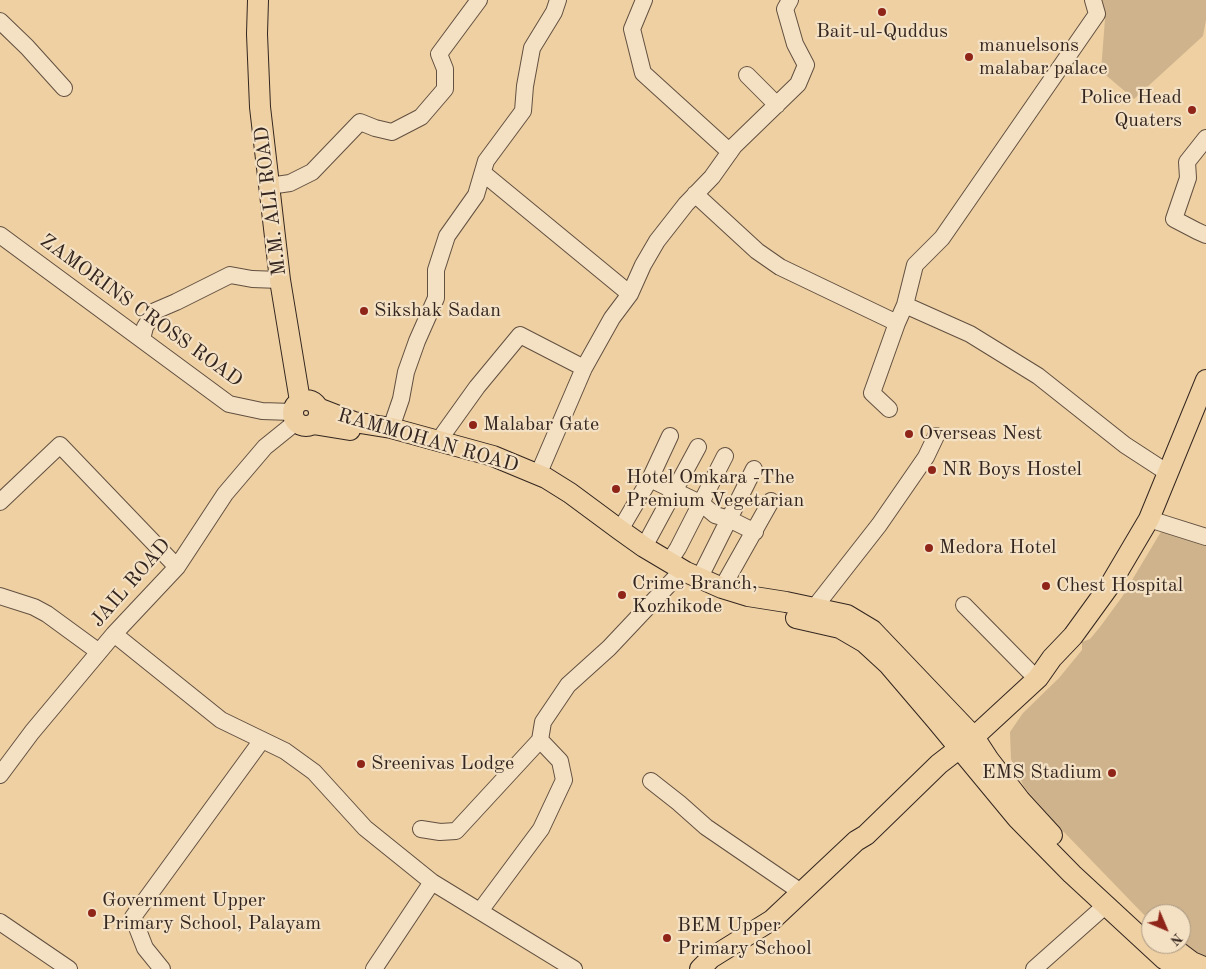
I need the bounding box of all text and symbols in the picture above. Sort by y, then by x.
marker: Bait-ul-Quddus [876,6,888,18]
place label: Bait-ul-Quddus [816,20,948,44]
place label: manuelsons malabar palace [979,34,1107,81]
marker: manuelsons malabar palace [963,51,975,63]
place label: Police Head Quaters [1080,86,1182,133]
marker: Police Head Quaters [1186,104,1198,116]
street label: M.M. ALI ROAD [250,125,292,277]
street label: ZAMORINS CROSS ROAD [35,229,247,393]
place label: Sikshak Sadan [374,299,501,323]
marker: Sikshak Sadan [358,305,370,317]
street label: RAMMOHAN ROAD [335,404,521,478]
place label: Malabar Gate [483,413,599,437]
marker: Malabar Gate [467,419,479,431]
place label: Overseas Nest [919,422,1042,446]
marker: Overseas Nest [903,428,915,440]
place label: NR Boys Hostel [942,458,1082,482]
marker: NR Boys Hostel [926,464,938,476]
place label: Hotel Omkara -The Premium Vegetarian [626,466,804,513]
marker: Hotel Omkara -The Premium Vegetarian [610,483,622,495]
street label: JAIL ROAD [86,534,176,632]
place label: Medora Hotel [939,536,1056,560]
marker: Medora Hotel [923,542,935,554]
place label: Crime Branch, Kozhikode [632,572,758,619]
place label: Chest Hospital [1056,574,1183,598]
marker: Chest Hospital [1040,580,1052,592]
marker: Crime Branch, Kozhikode [616,589,628,601]
place label: Sreenivas Lodge [371,752,514,776]
marker: Sreenivas Lodge [355,758,367,770]
place label: EMS Stadium [982,761,1102,785]
marker: EMS Stadium [1106,767,1118,779]
place label: Government Upper Primary School, Palayam [102,889,321,936]
north arrow [1141,904,1191,954]
marker: Government Upper Primary School, Palayam [86,907,98,919]
place label: BEM Upper Primary School [677,914,812,961]
text: N [1167,930,1185,948]
marker: BEM Upper Primary School [661,932,673,944]

